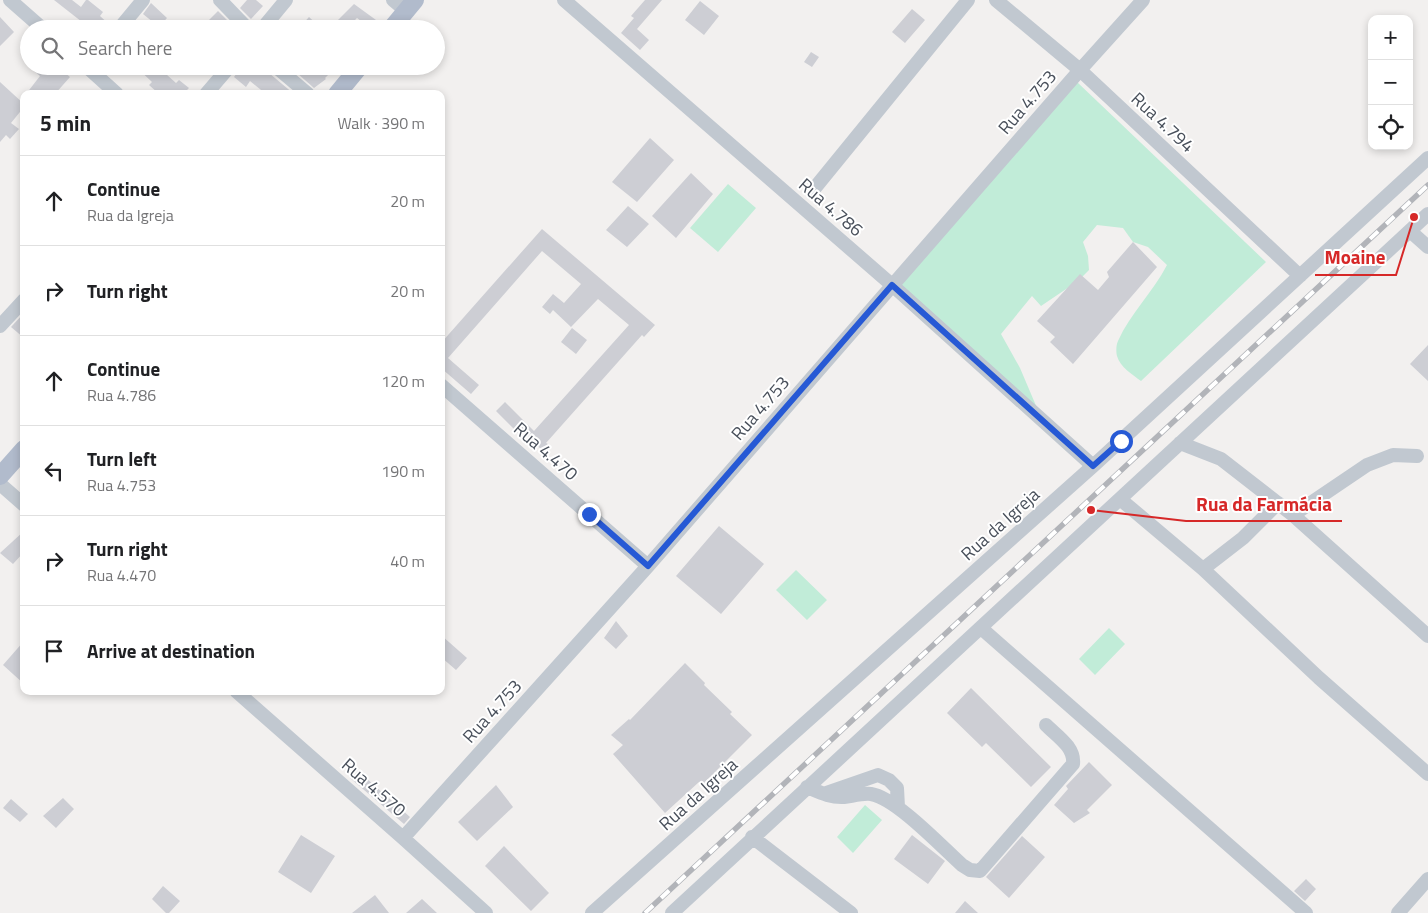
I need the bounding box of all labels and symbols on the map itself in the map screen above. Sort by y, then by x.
street label: Rua 4.753 [991,64,1063,140]
street label: Rua 4.794 [1125,86,1201,158]
street label: Rua 4.786 [793,171,869,243]
callout: Moaine [1315,241,1396,275]
text: Moaine [1324,242,1386,271]
street label: Rua 4.753 [724,370,796,446]
street label: Rua 4.470 [508,415,584,487]
route start [1110,430,1133,453]
street label: Rua da Igreja [955,481,1045,567]
callout: Rua da Farmácia [1186,487,1342,521]
text: Rua da Farmácia [1196,489,1332,518]
route end [578,503,601,526]
street label: Rua 4.753 [456,673,528,749]
street label: Rua 4.570 [336,751,412,823]
street label: Rua da Igreja [653,751,743,837]

